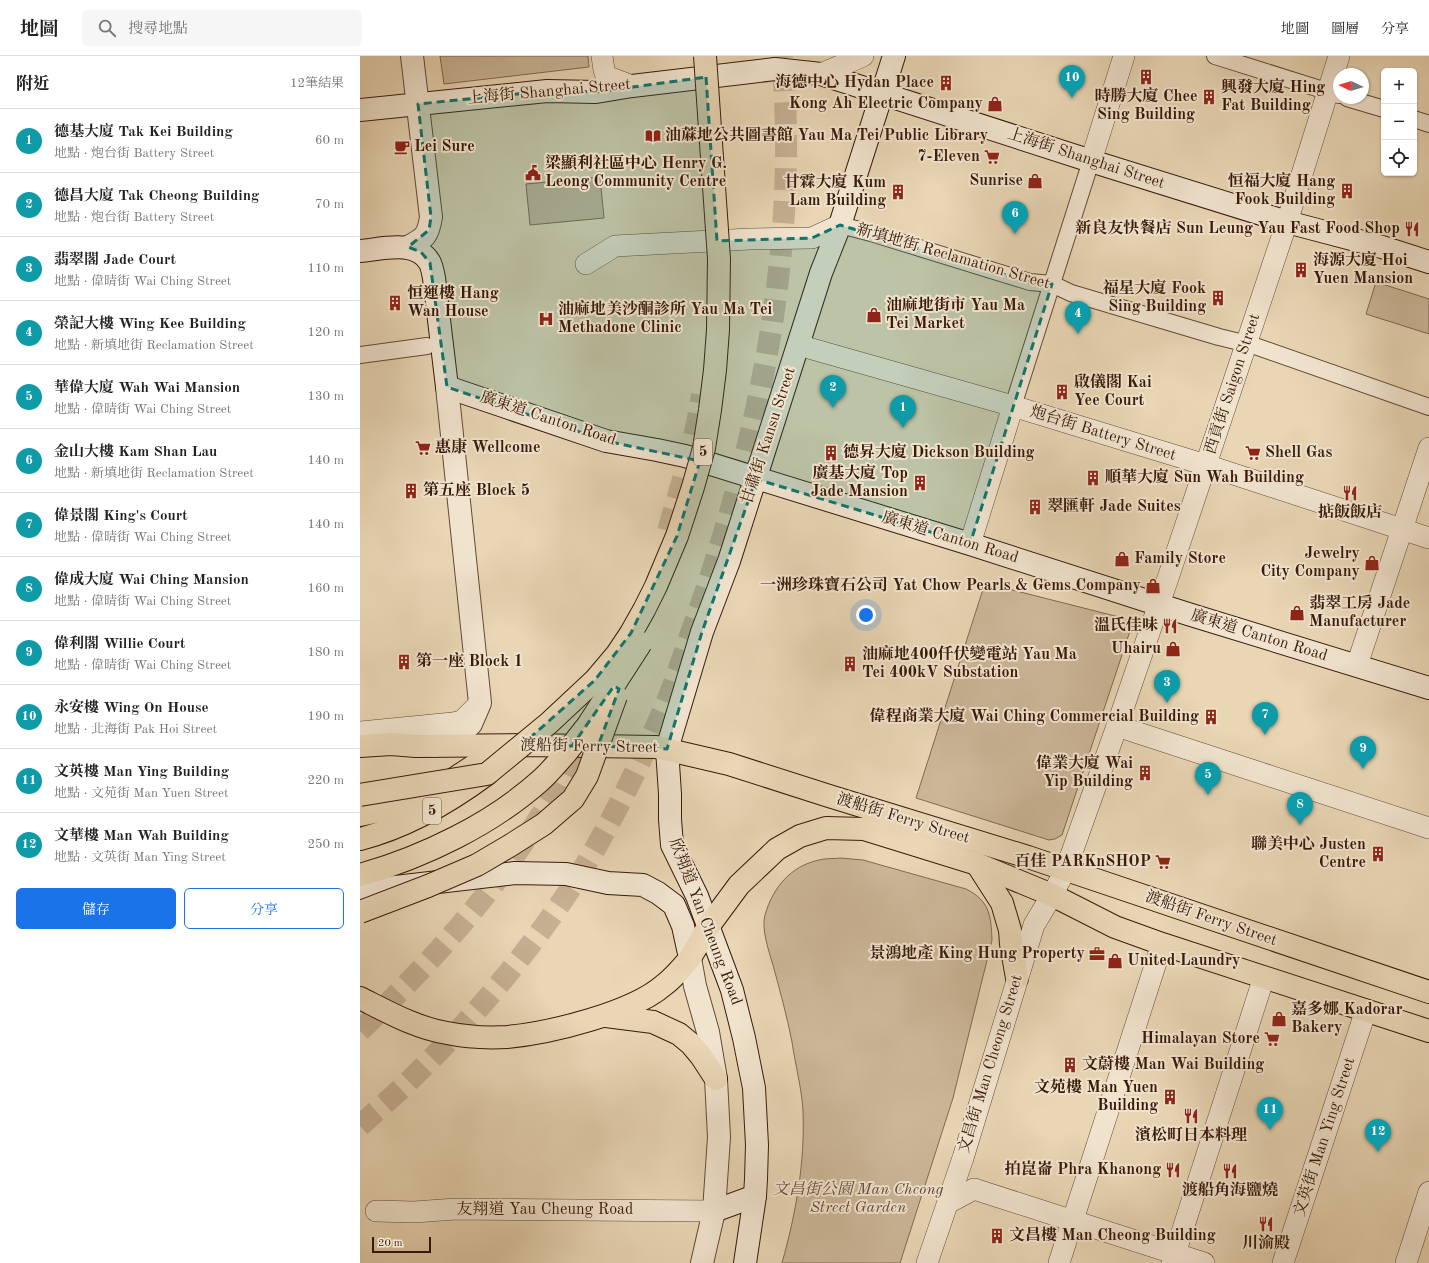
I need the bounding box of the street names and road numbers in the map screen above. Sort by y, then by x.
street label: 上海街 Shanghai Street [466,75,632,107]
street label: 上海街 Shanghai Street [1005,124,1167,192]
street label: 新填地街 Reclamation Street [854,220,1052,292]
street label: 西貢街 Saigon Street [1201,311,1263,456]
street label: 甘肅街 Kansu Street [737,364,799,507]
street label: 廣東道 Canton Road [478,388,619,449]
street label: 炮台街 Battery Street [1028,402,1179,464]
road number: 5 [694,439,712,465]
street label: 廣東道 Canton Road [880,508,1021,566]
street label: 廣東道 Canton Road [1189,606,1330,664]
street label: 渡船街 Ferry Street [520,736,659,756]
street label: 渡船街 Ferry Street [835,789,972,847]
road number: 5 [423,798,441,824]
street label: 欣翔道 Yan Cheung Road [666,836,746,1007]
street label: 渡船街 Ferry Street [1143,887,1280,949]
street label: 文昌街 Man Cheong Street [954,972,1026,1155]
street label: 文英街 Man Ying Street [1290,1055,1358,1218]
street label: 友翔道 Yau Cheung Road [457,1200,633,1218]

